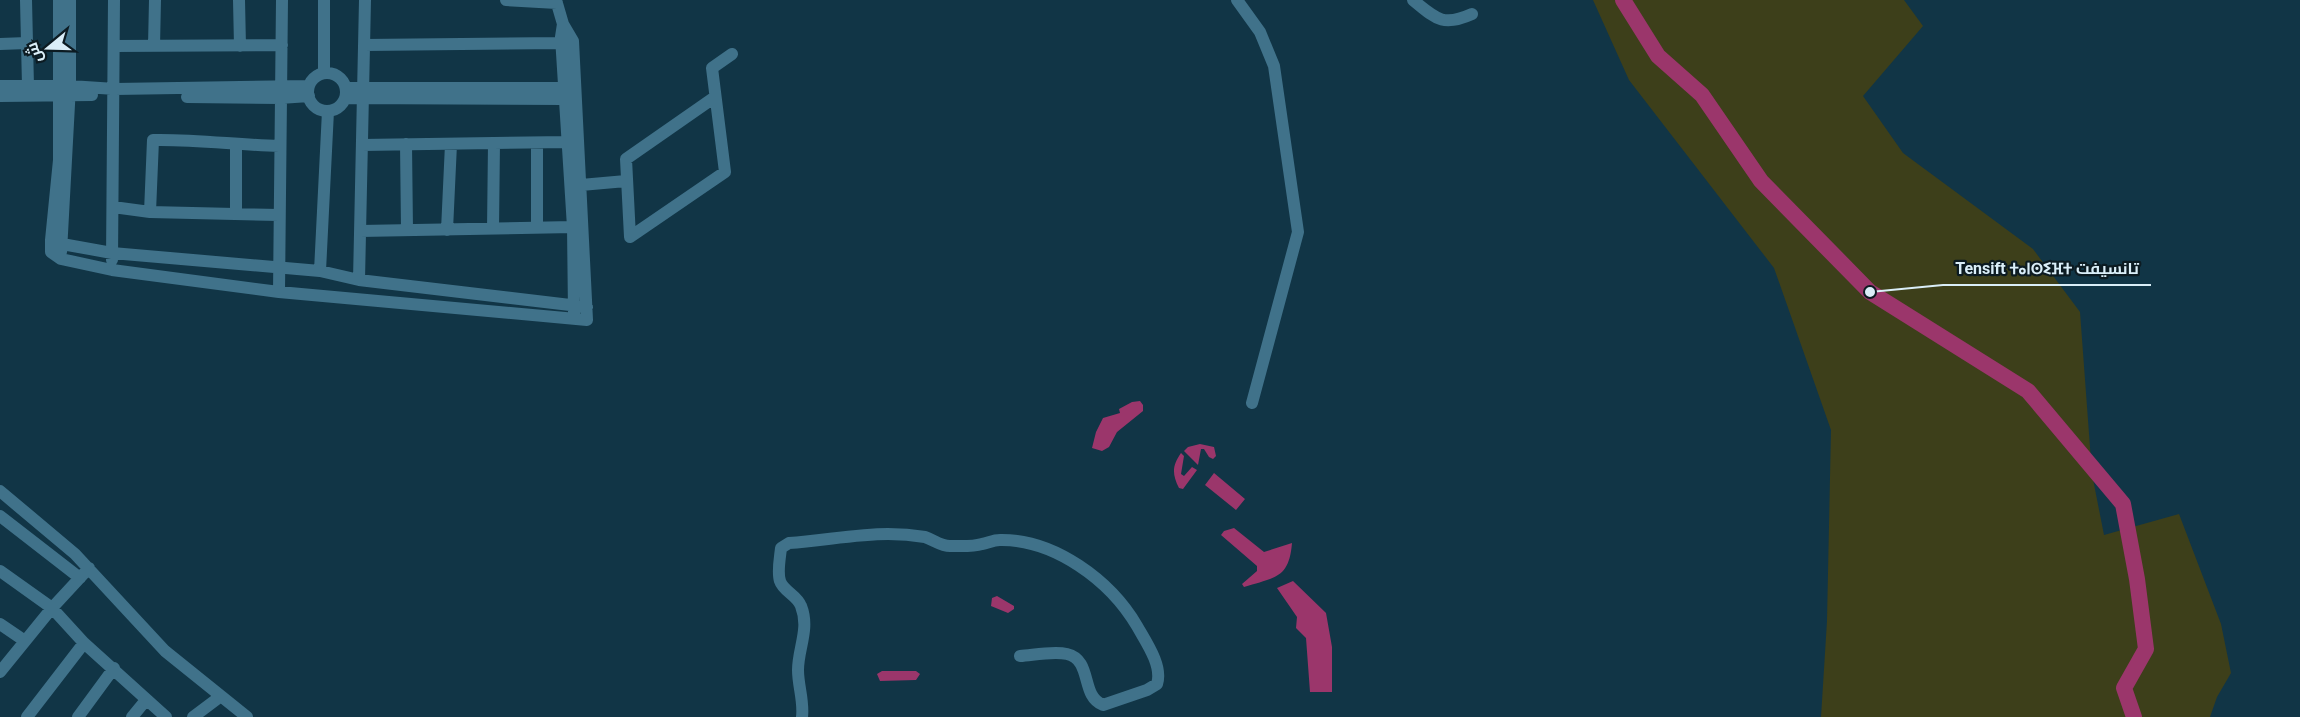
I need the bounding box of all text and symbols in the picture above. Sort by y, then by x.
north arrow [18,18,78,78]
text: ش [22,40,47,66]
callout: Tensift ⵜⴰⵏⵙⵉⴼⵜ تانسيفت [1943,251,2151,285]
text: Tensift ⵜⴰⵏⵙⵉⴼⵜ تانسيفت [1955,259,2140,278]

